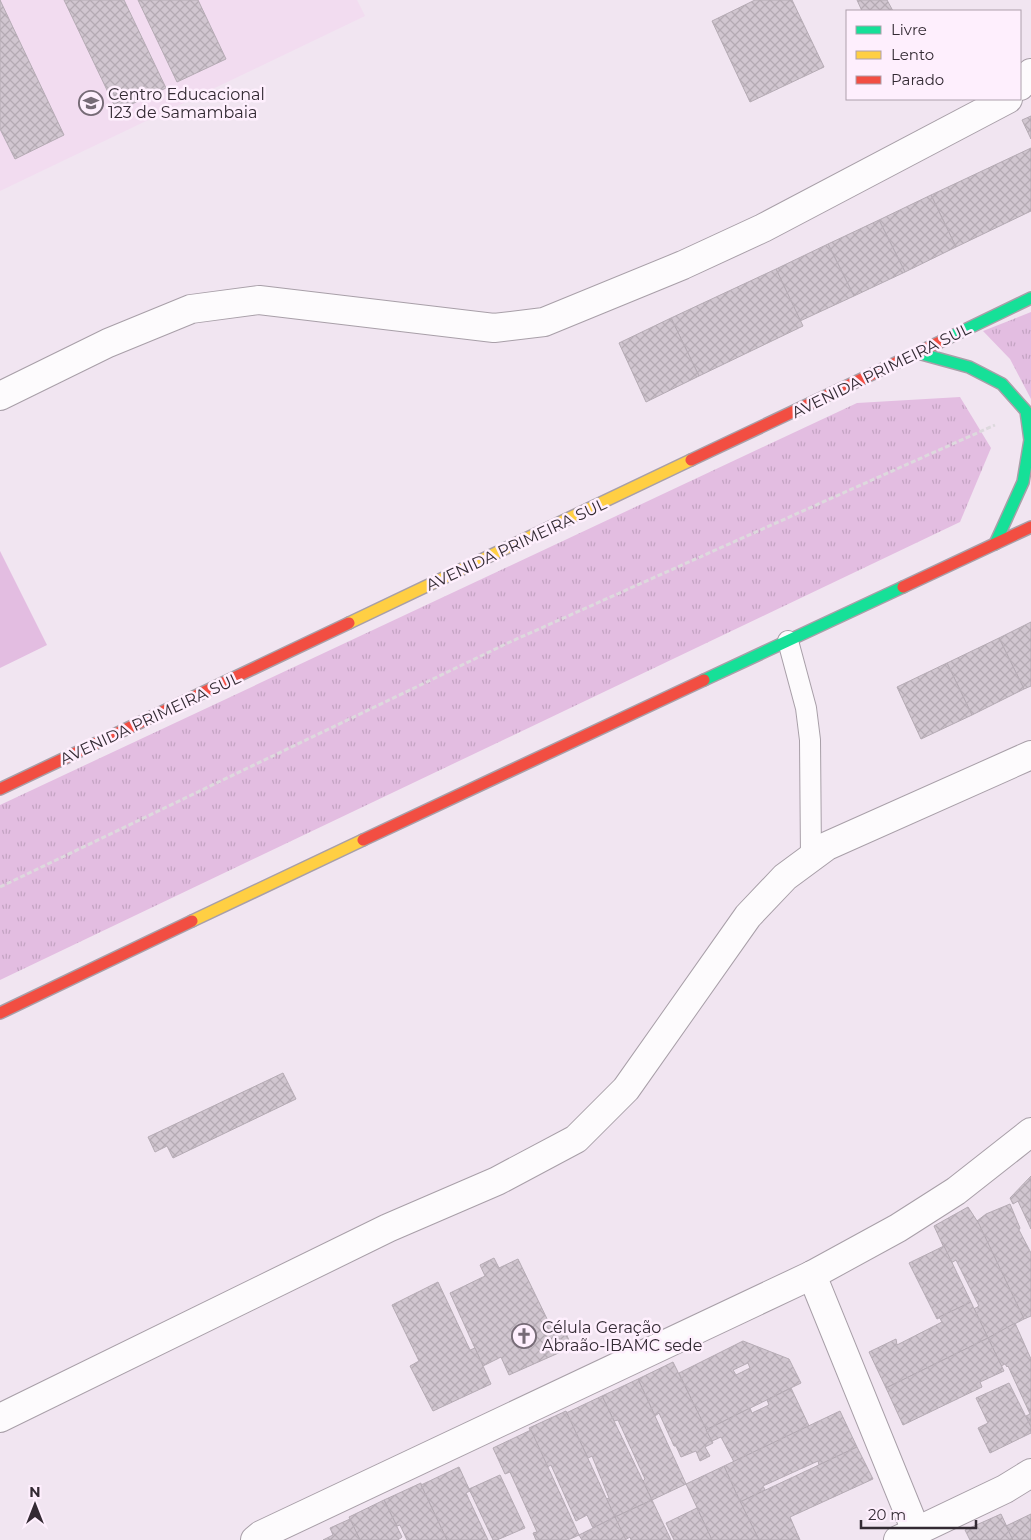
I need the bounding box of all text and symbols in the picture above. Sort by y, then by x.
legend [846,10,1021,100]
text: Livre [891,20,927,39]
text: Lento [891,45,934,64]
text: Parado [891,70,944,89]
place label: Centro Educacional 123 de Samambaia [108,85,265,122]
school or university icon: Centro Educacional 123 de Samambaia [78,90,104,116]
street label: AVENIDA PRIMEIRA SUL [789,319,974,422]
street label: AVENIDA PRIMEIRA SUL [423,494,610,595]
street label: AVENIDA PRIMEIRA SUL [57,668,244,769]
place label: Célula Geração Abraão-IBAMC sede [542,1318,702,1355]
church icon: Célula Geração Abraão-IBAMC sede [511,1323,537,1349]
north arrow [10,1480,60,1530]
text: N [29,1483,41,1501]
scale bar [861,1498,976,1530]
text: 20 m [868,1505,906,1524]

